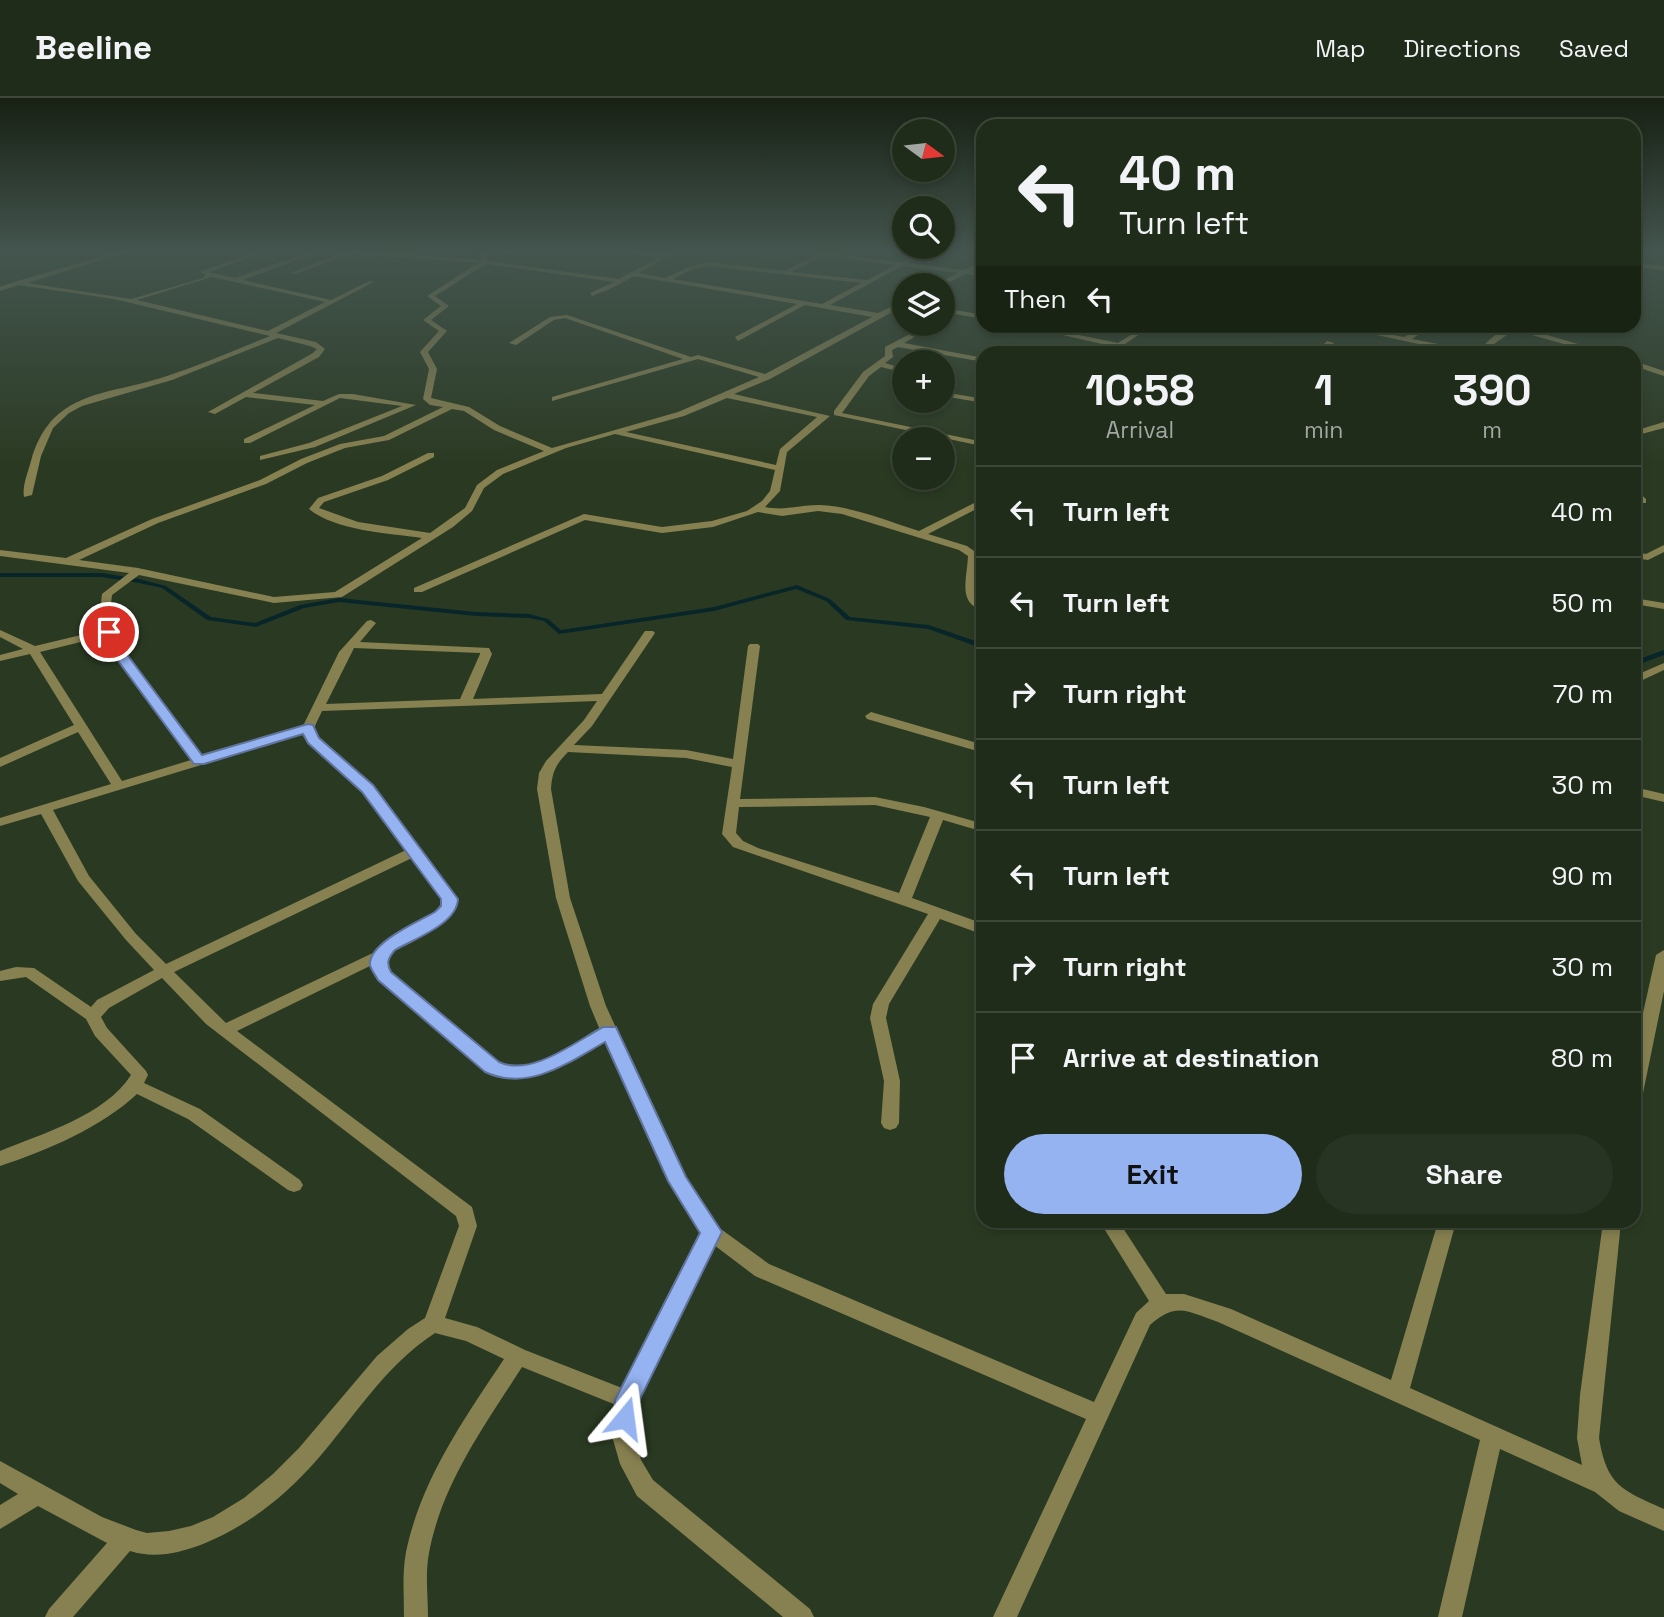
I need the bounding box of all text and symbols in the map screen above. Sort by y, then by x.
text: Beeline [35,27,152,69]
text: Map [1315,33,1365,64]
text: Directions [1403,33,1521,64]
text: Saved [1559,33,1629,64]
north arrow [892,119,956,182]
map controls [892,119,955,490]
text: 40 m [1119,142,1236,204]
icon: left [1004,147,1095,238]
button: search [892,196,955,259]
text: Turn left [1119,203,1249,243]
button: layers [892,273,955,336]
icon: left [1081,280,1119,318]
text: Then [1004,282,1067,316]
button: + [892,350,955,413]
text: 10:58 [1085,364,1195,417]
text: 1 [1314,364,1333,417]
text: 390 [1453,364,1532,417]
text: Arrival [1106,415,1174,445]
text: min [1304,415,1343,445]
text: m [1482,415,1502,445]
button: − [892,427,955,490]
icon: left [1004,493,1042,531]
text: Turn left [1063,495,1170,529]
text: 40 m [1551,495,1613,529]
icon: left [1004,584,1042,622]
text: Turn left [1063,586,1170,620]
text: 50 m [1552,586,1613,620]
pin [79,602,139,662]
icon: arrive [90,613,128,651]
icon: right [1004,675,1042,713]
text: Turn right [1063,677,1187,711]
text: 70 m [1553,677,1613,711]
icon: left [1004,766,1042,804]
text: Turn left [1063,768,1170,802]
text: 30 m [1552,768,1613,802]
icon: left [1004,857,1042,895]
text: Turn left [1063,859,1170,893]
text: 90 m [1551,859,1613,893]
icon: right [1004,948,1042,986]
text: Turn right [1063,950,1187,984]
text: 30 m [1552,950,1613,984]
icon: arrive [1004,1039,1042,1077]
text: Arrive at destination [1063,1041,1320,1075]
text: 80 m [1551,1041,1613,1075]
button: Exit [1004,1134,1302,1214]
button: Share [1316,1134,1613,1214]
position arrow [588,1381,662,1455]

